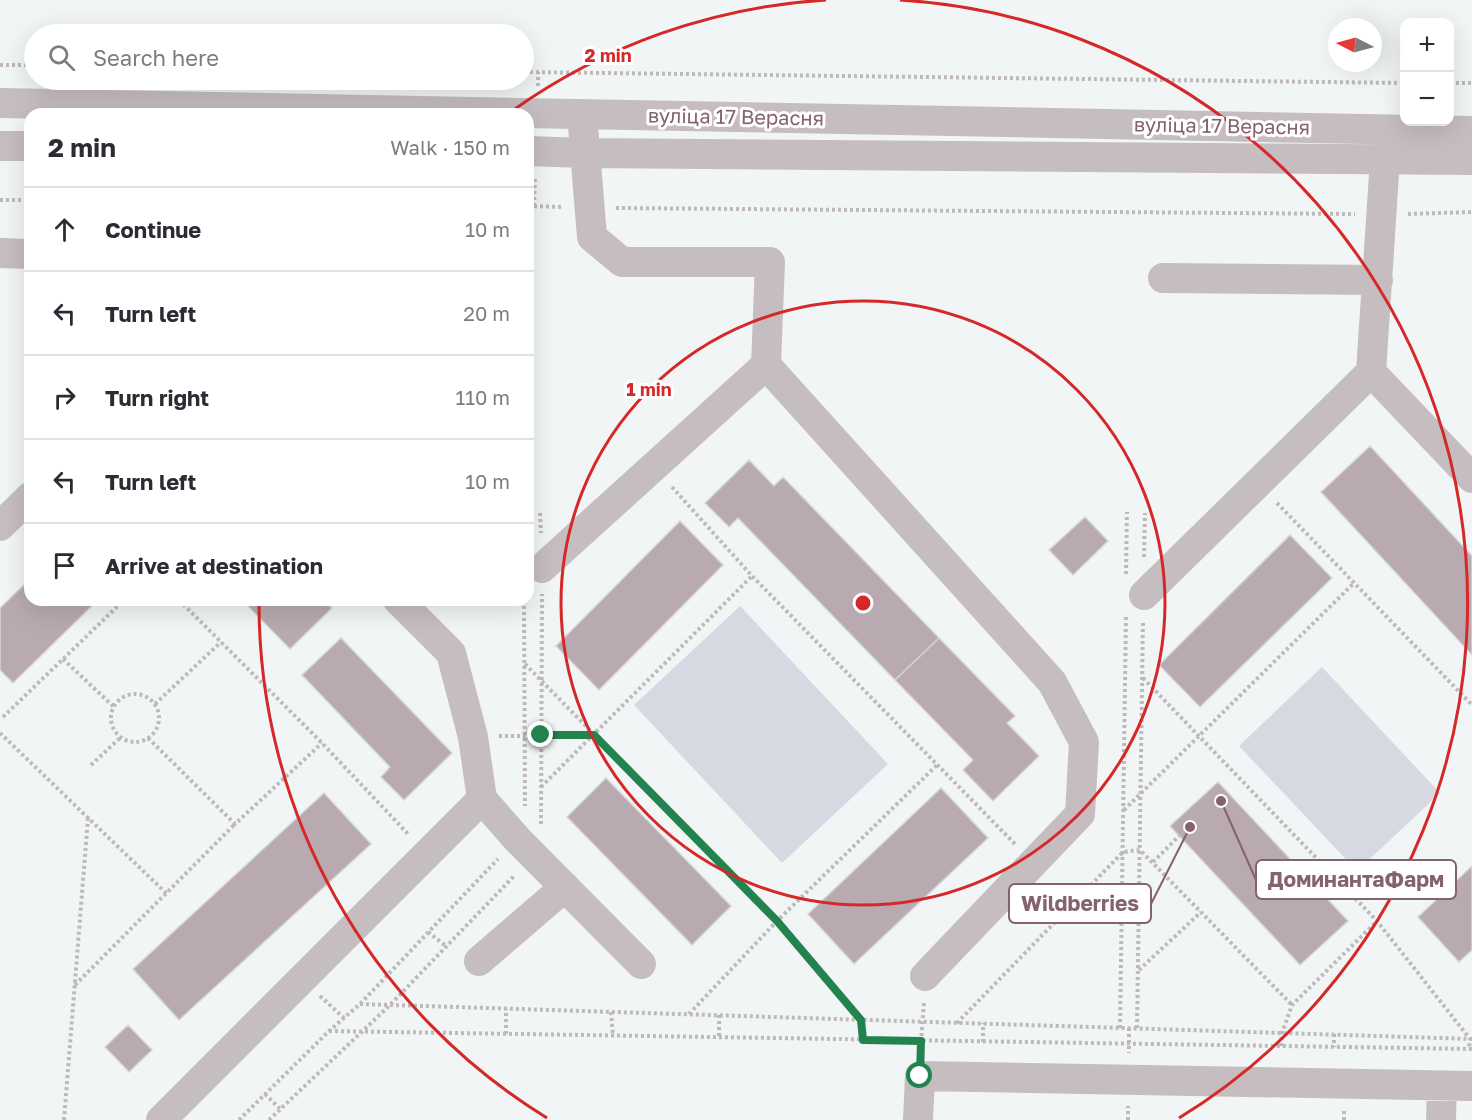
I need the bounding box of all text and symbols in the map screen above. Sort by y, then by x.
north arrow [1328,18,1382,72]
map controls [1400,18,1454,126]
button: + [1400,18,1454,72]
search box [24,24,534,90]
icon: search [45,41,78,74]
text: Search here [93,44,219,71]
text: 2 min [584,44,632,66]
button: − [1400,72,1454,126]
street label: вуліца 17 Верасня [648,102,824,130]
street label: вуліца 17 Верасня [1134,111,1310,139]
text: 2 min [48,132,116,163]
text: Walk · 150 m [390,135,510,159]
icon: ahead [48,213,81,246]
text: Continue [105,216,201,243]
text: 10 m [465,217,510,241]
icon: left [48,297,81,330]
text: Turn left [105,300,196,327]
text: 20 m [463,301,510,325]
text: 1 min [626,378,672,400]
icon: right [48,381,81,414]
text: Turn right [105,384,209,411]
text: 110 m [456,385,510,409]
icon: left [48,465,81,498]
text: Turn left [105,468,196,495]
text: 10 m [465,469,510,493]
icon: arrive [48,549,81,582]
text: Arrive at destination [105,552,323,579]
centre of rings [853,593,873,613]
route end [527,721,553,747]
callout: ДоминантаФарм [1256,860,1456,899]
text: ДоминантаФарм [1268,866,1444,892]
callout: Wildberries [1009,884,1151,923]
text: Wildberries [1021,890,1139,916]
route start [906,1062,932,1088]

